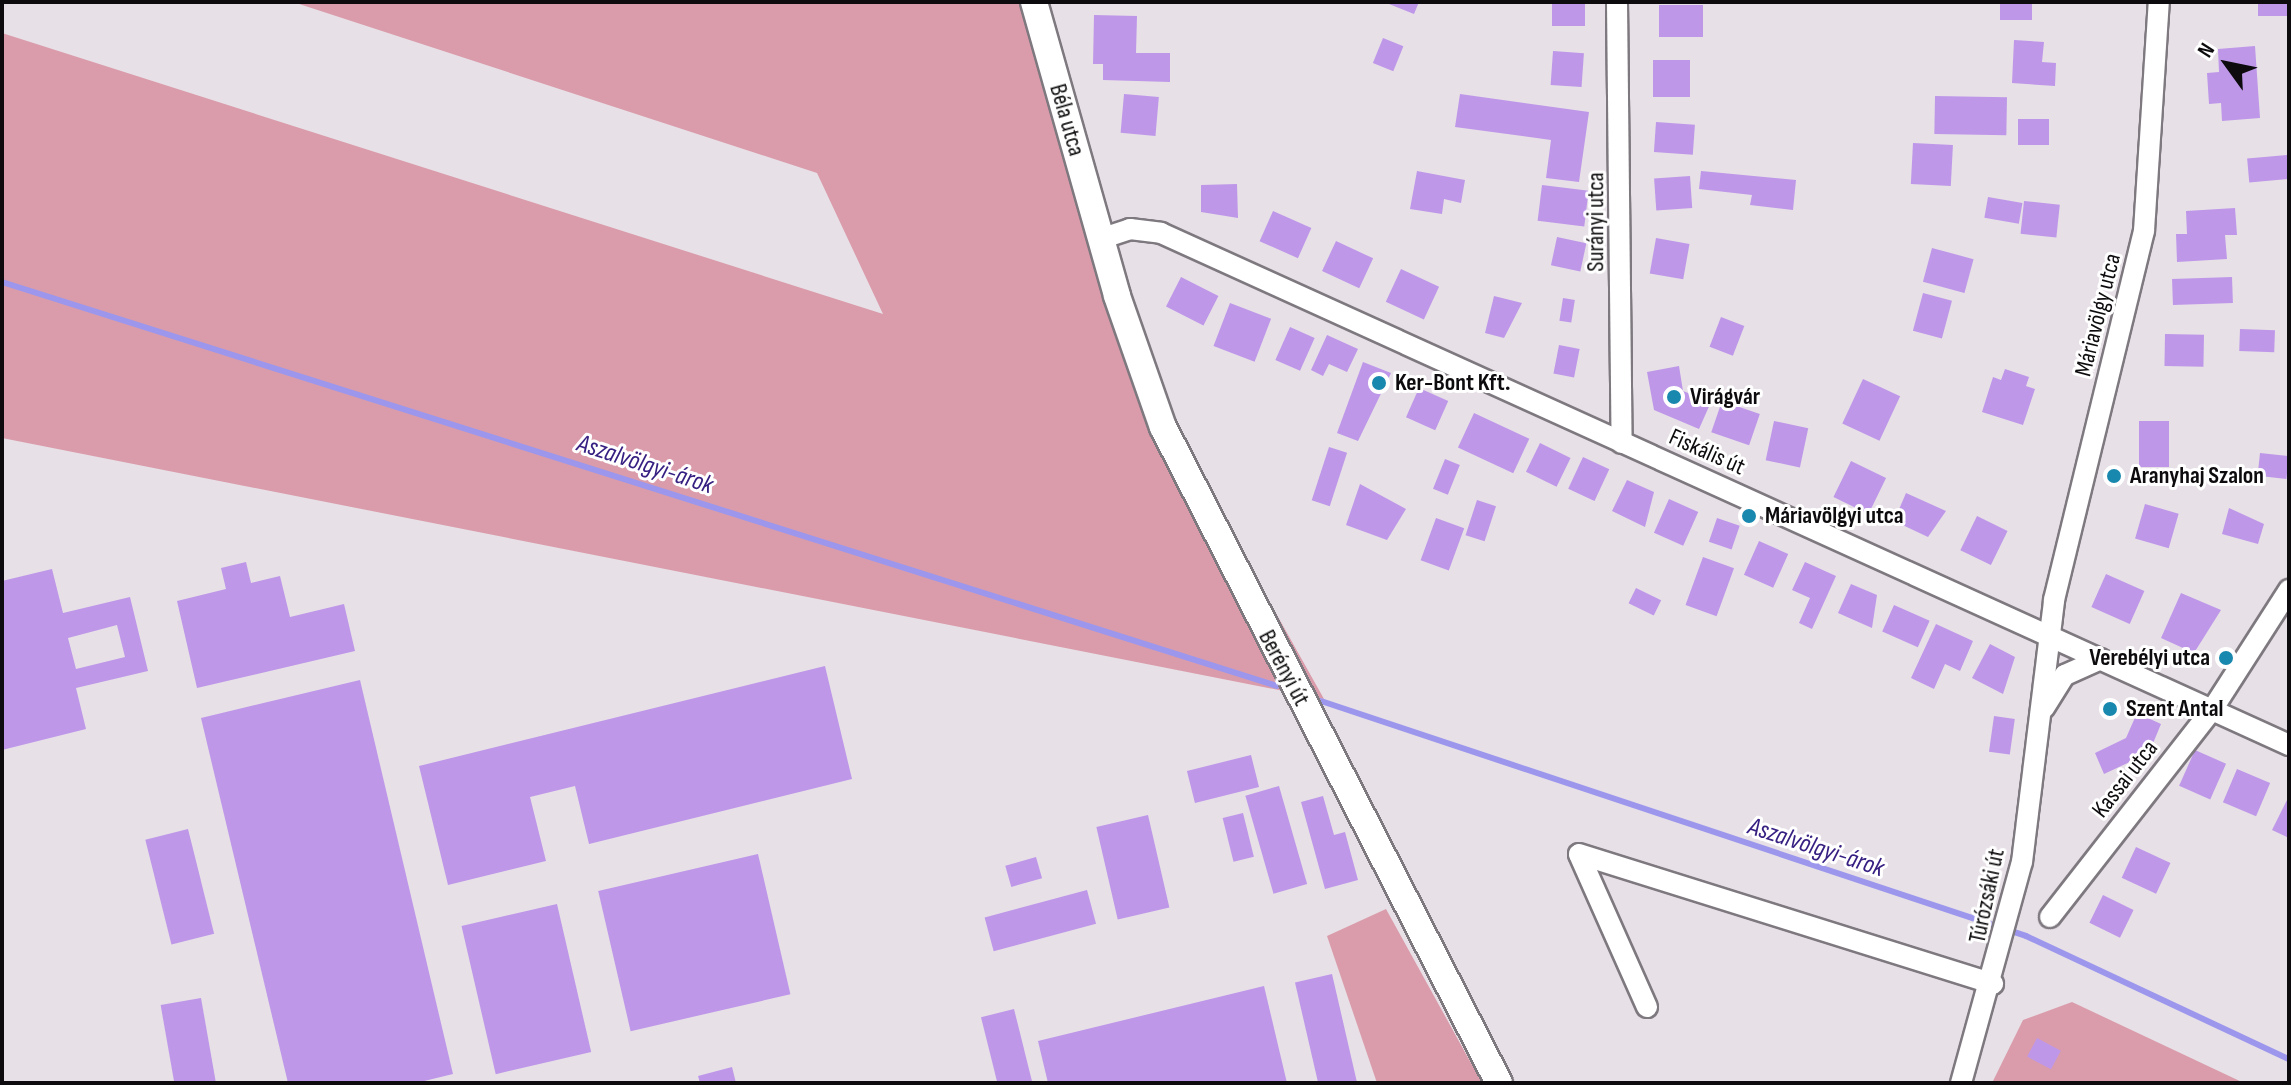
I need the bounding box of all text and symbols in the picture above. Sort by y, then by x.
north arrow [2187,24,2267,104]
text: N [2192,38,2221,63]
street label: Béla utca [1043,81,1091,159]
street label: Surányi utca [1582,172,1610,272]
street label: Máriavölgy utca [2069,251,2127,379]
place label: Ker-Bont Kft. [1395,369,1510,397]
marker: Ker-Bont Kft. [1370,374,1388,392]
place label: Virágvár [1690,383,1760,411]
marker: Virágvár [1665,388,1683,406]
street label: Fiskális út [1665,423,1749,481]
water label: Aszalvölgyi-árok [573,428,717,502]
place label: Aranyhaj Szalon [2130,462,2264,490]
marker: Aranyhaj Szalon [2105,467,2123,485]
place label: Máriavölgyi utca [1765,502,1903,530]
marker: Máriavölgyi utca [1740,507,1758,525]
street label: Berényi út [1252,625,1316,711]
place label: Verebélyi utca [2089,644,2210,672]
marker: Verebélyi utca [2217,649,2235,667]
place label: Szent Antal [2126,695,2223,723]
marker: Szent Antal [2101,700,2119,718]
street label: Kassai utca [2086,735,2164,823]
water label: Aszalvölgyi-árok [1744,811,1888,885]
street label: Túrózsáki út [1963,846,2011,946]

